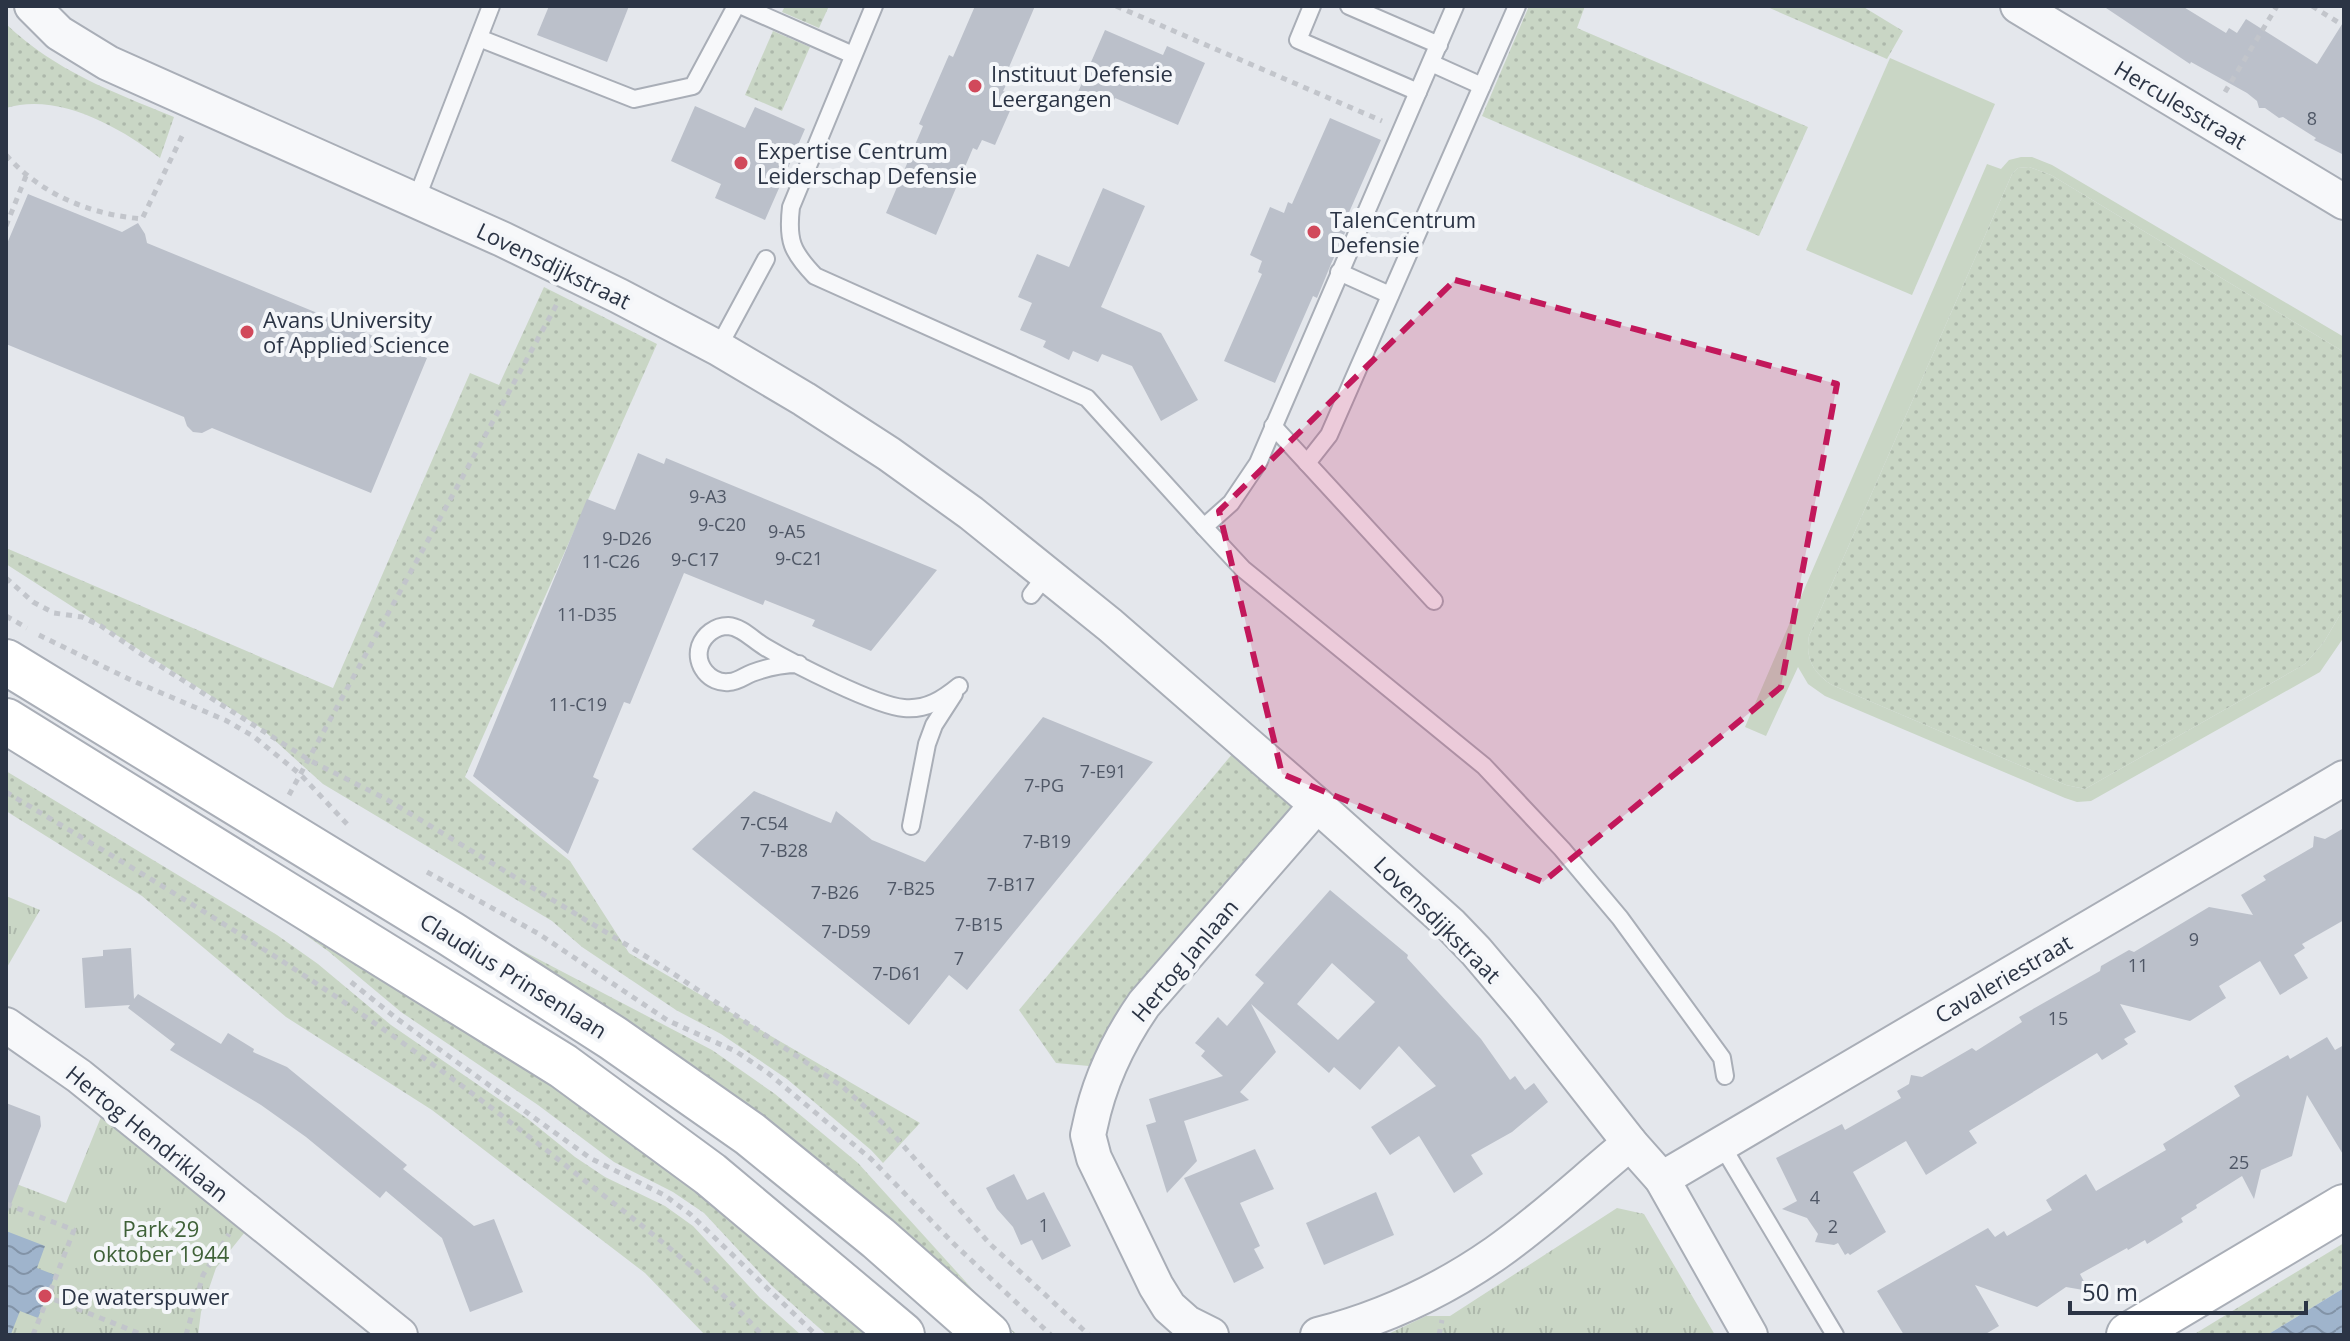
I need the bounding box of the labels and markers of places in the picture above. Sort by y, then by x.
place label: Instituut Defensie Leergangen [991,58,1173,113]
marker: Instituut Defensie Leergangen [966,77,984,95]
place label: Expertise Centrum Leiderschap Defensie [757,135,977,190]
marker: Expertise Centrum Leiderschap Defensie [732,154,750,172]
place label: TalenCentrum Defensie [1330,204,1476,259]
marker: TalenCentrum Defensie [1305,223,1323,241]
place label: Avans University of Applied Science [263,304,450,359]
marker: Avans University of Applied Science [238,323,256,341]
place label: De waterspuwer [61,1281,229,1311]
marker: De waterspuwer [36,1287,54,1305]

